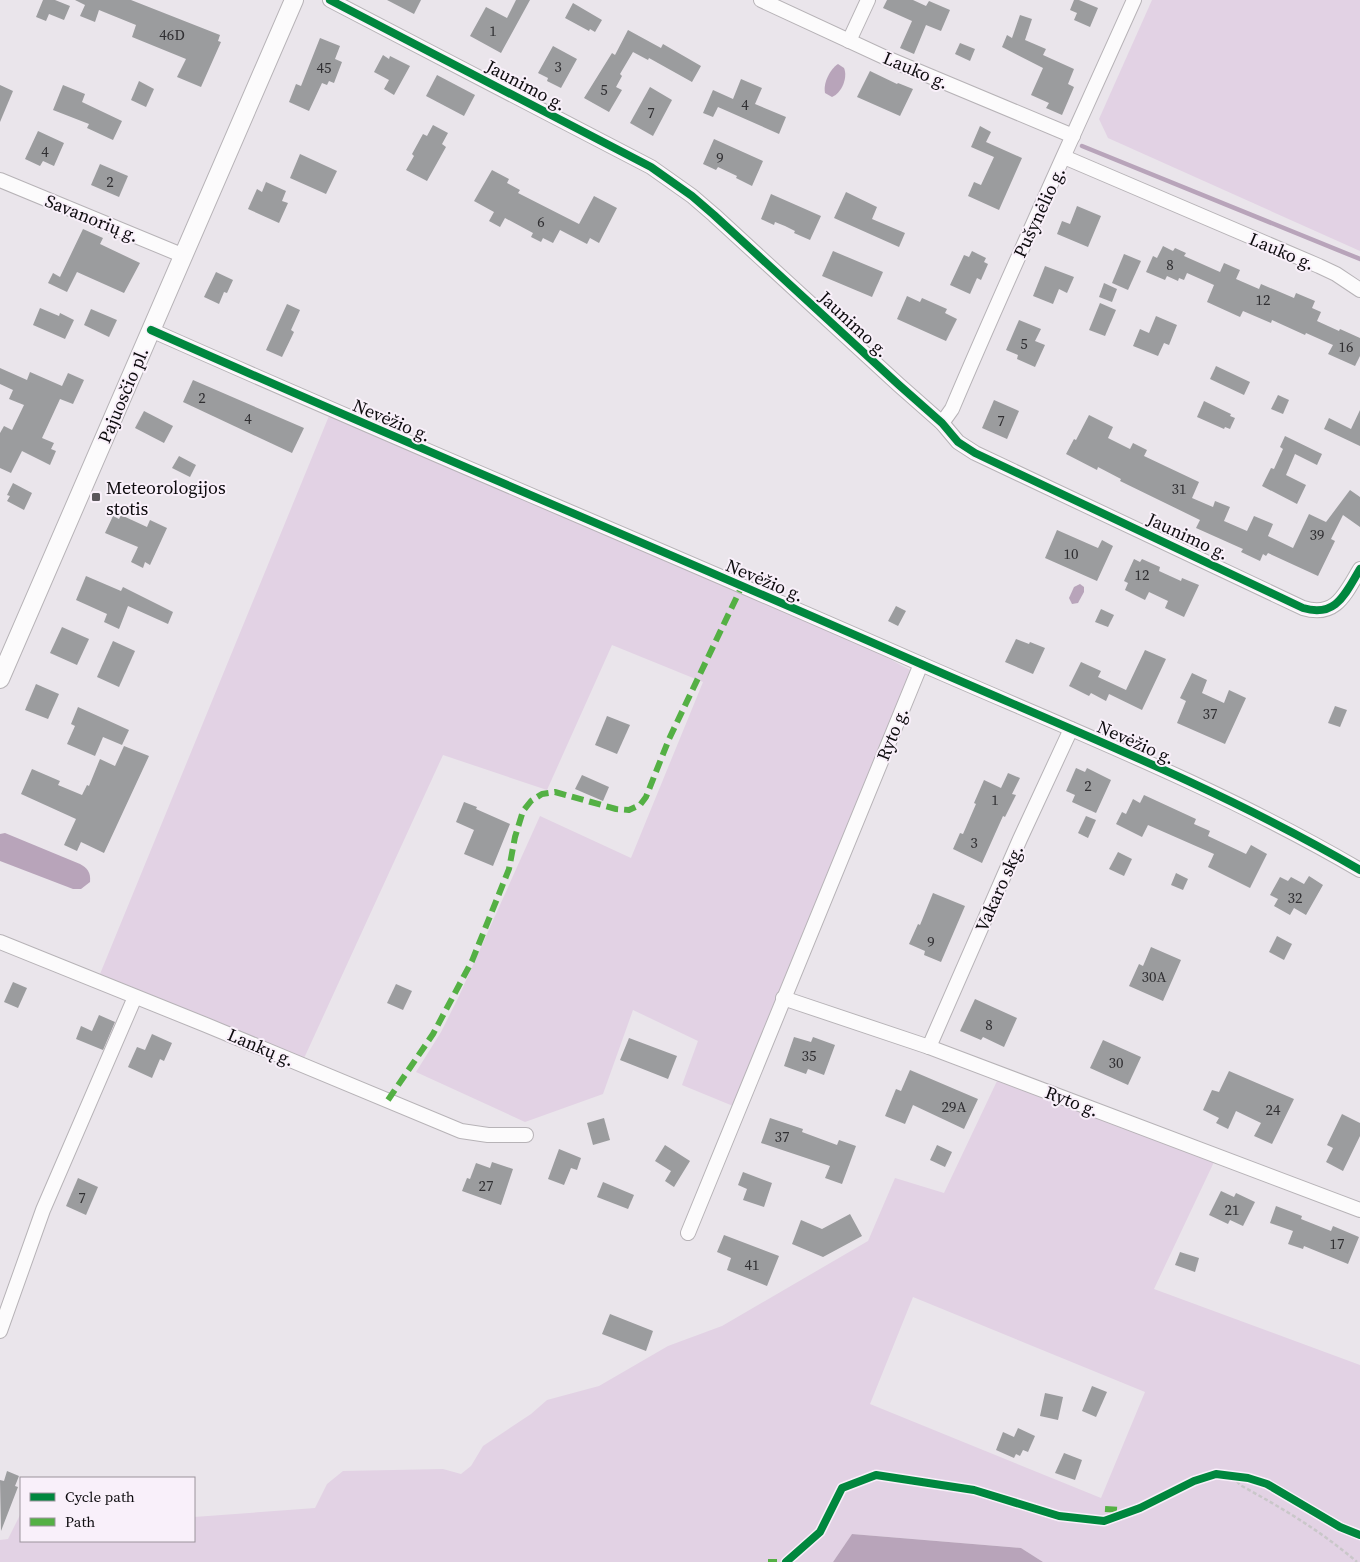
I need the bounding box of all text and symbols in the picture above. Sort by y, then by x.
house number: 1 [489,20,497,41]
house number: 46D [159,24,185,45]
street label: Lauko g. [880,45,952,95]
street label: Jaunimo g. [481,53,570,117]
house number: 3 [554,56,562,77]
house number: 45 [316,57,332,78]
house number: 5 [600,79,608,100]
house number: 4 [741,94,749,115]
house number: 7 [647,102,655,123]
house number: 4 [41,141,49,162]
house number: 9 [716,147,724,168]
street label: Pušynėlio g. [1007,163,1071,261]
house number: 2 [106,171,114,192]
street label: Savanorių g. [41,188,143,248]
house number: 6 [537,211,545,232]
street label: Lauko g. [1246,226,1318,276]
house number: 8 [1166,254,1174,275]
street label: Jaunimo g. [813,284,894,363]
house number: 12 [1255,289,1271,310]
house number: 5 [1020,333,1028,354]
house number: 16 [1338,336,1354,357]
street label: Pajuosčio pl. [92,343,154,447]
house number: 2 [198,387,206,408]
street label: Nevėžio g. [349,392,435,448]
house number: 4 [244,408,252,429]
house number: 7 [997,410,1005,431]
place label: Meteorologijos stotis [106,475,226,521]
house number: 31 [1171,478,1187,499]
marker: Meteorologijos stotis [90,491,102,503]
street label: Jaunimo g. [1142,506,1233,566]
house number: 39 [1309,524,1325,545]
house number: 10 [1063,543,1079,564]
street label: Nevėžio g. [722,552,808,608]
house number: 12 [1134,564,1150,585]
house number: 37 [1202,703,1218,724]
street label: Ryto g. [870,704,914,764]
street label: Nevėžio g. [1093,714,1179,770]
house number: 2 [1084,775,1092,796]
house number: 1 [991,789,999,810]
house number: 3 [970,832,978,853]
street label: Vakaro skg. [969,841,1029,935]
house number: 32 [1287,887,1303,908]
house number: 9 [927,931,935,952]
house number: 30A [1142,966,1167,987]
house number: 8 [985,1014,993,1035]
street label: Lankų g. [224,1022,298,1072]
house number: 35 [801,1045,817,1066]
house number: 30 [1108,1052,1124,1073]
street label: Ryto g. [1042,1079,1102,1123]
house number: 29A [942,1096,967,1117]
house number: 24 [1265,1099,1281,1120]
house number: 37 [774,1126,790,1147]
house number: 27 [478,1175,494,1196]
house number: 7 [78,1187,86,1208]
house number: 21 [1224,1199,1240,1220]
house number: 17 [1329,1233,1345,1254]
house number: 41 [744,1254,760,1275]
legend [20,1477,195,1542]
text: Cycle path [65,1486,135,1507]
text: Path [65,1511,95,1532]

